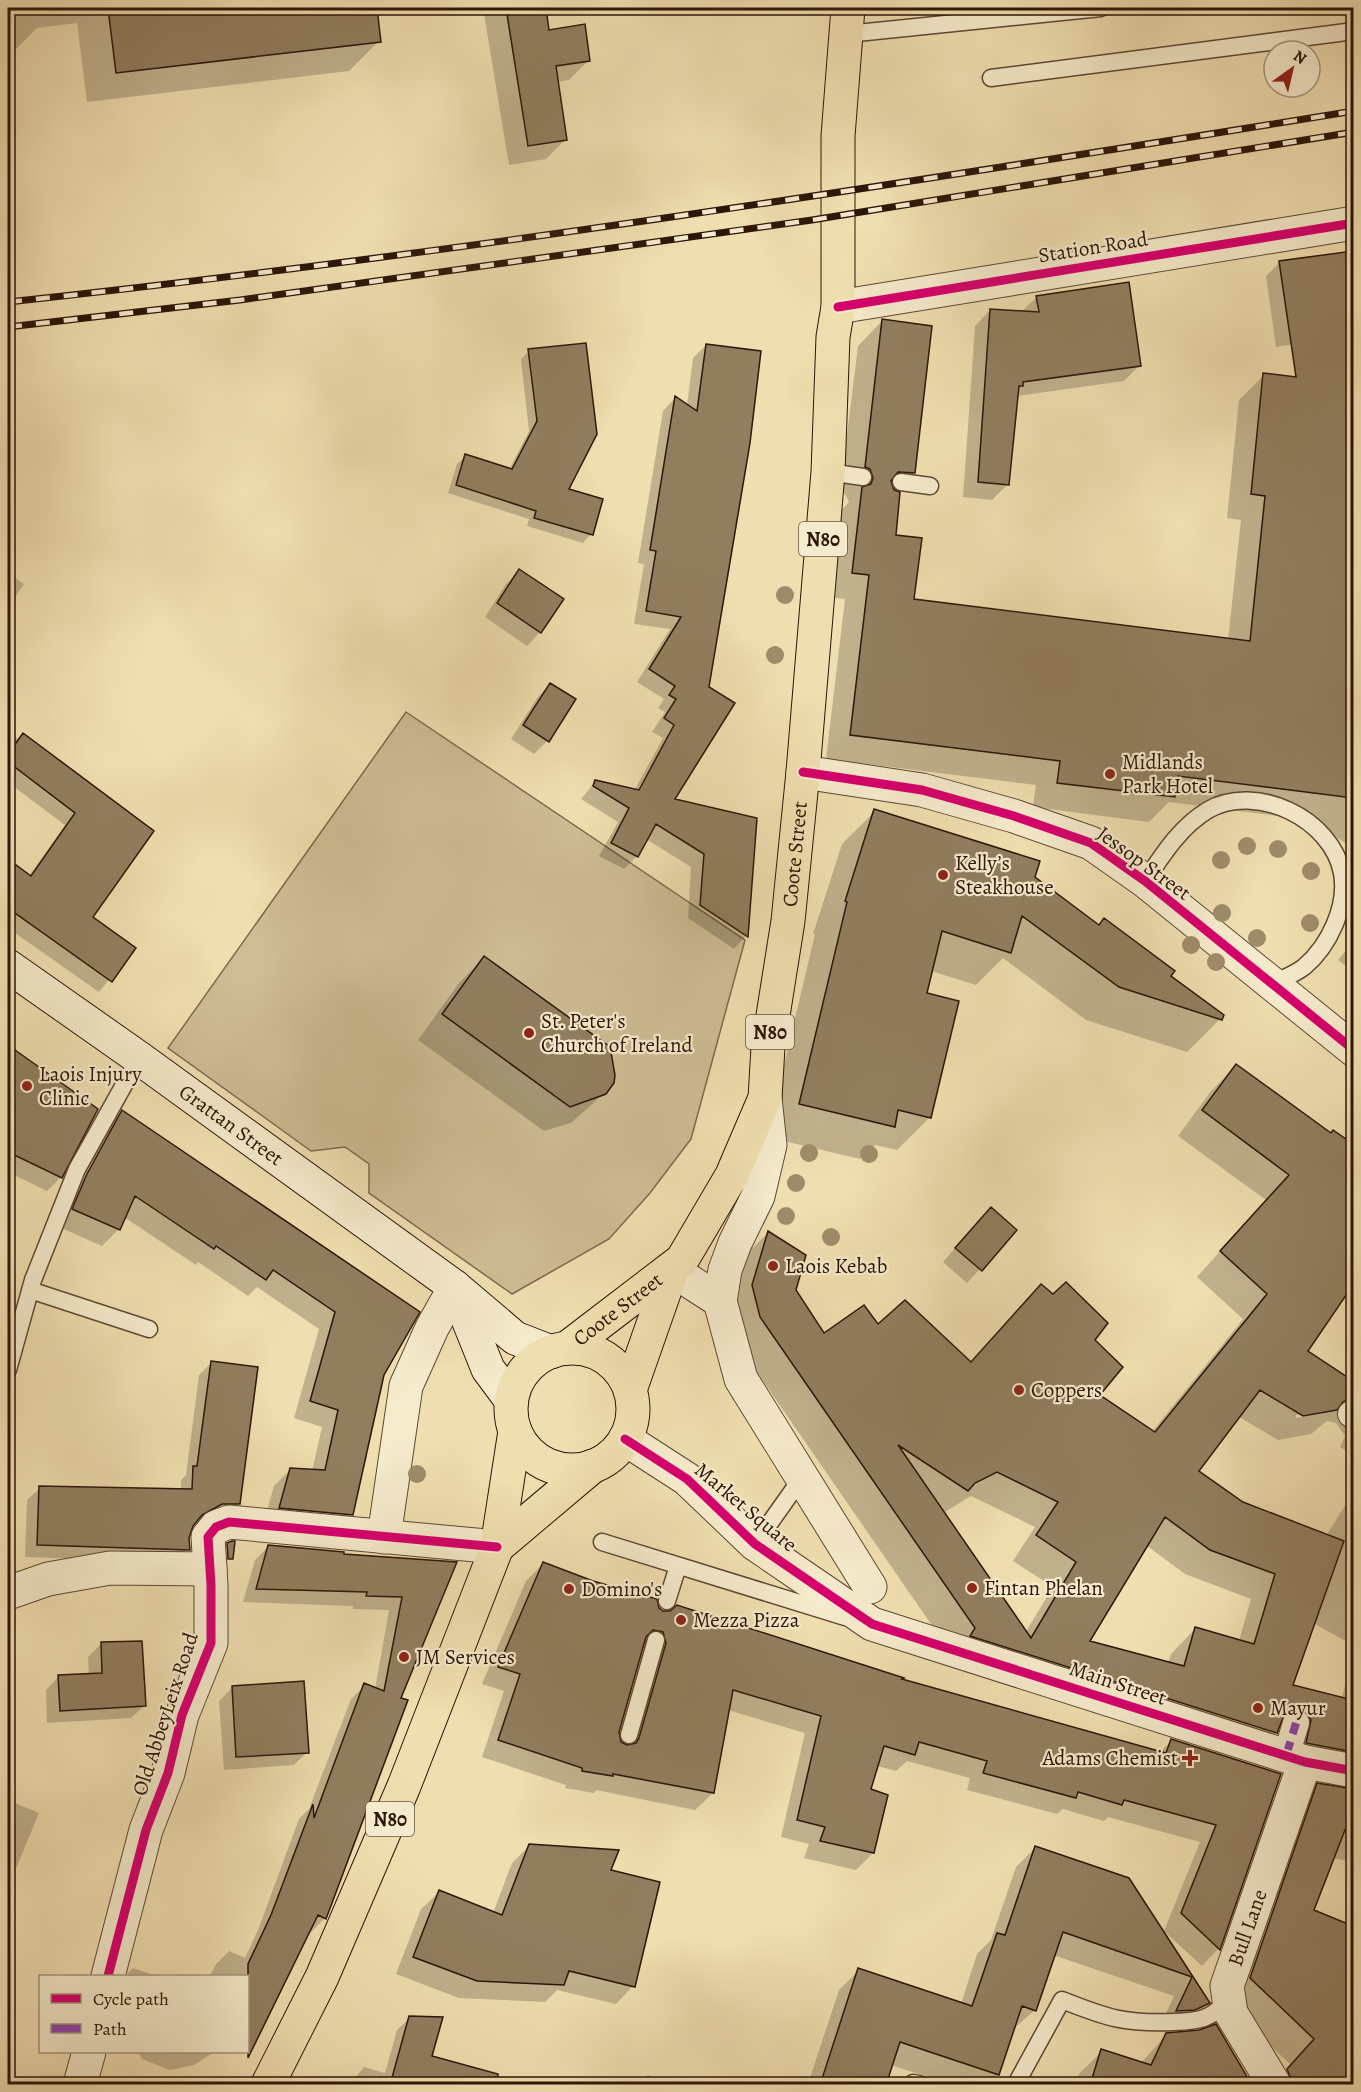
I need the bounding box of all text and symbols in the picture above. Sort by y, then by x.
north arrow [1262,39,1322,99]
text: N [1289,45,1311,70]
street label: Station Road [1036,224,1150,269]
road number: N80 [799,522,847,556]
place label: Midlands Park Hotel [1122,748,1213,800]
marker: Midlands Park Hotel [1103,767,1117,781]
street label: Coote Street [775,800,814,908]
street label: Jessop Street [1091,819,1197,907]
place label: Kelly’s Steakhouse [955,849,1054,901]
marker: Kelly’s Steakhouse [936,868,950,882]
place label: St. Peter's Church of Ireland [541,1007,693,1059]
road number: N80 [746,1015,794,1049]
marker: St. Peter's Church of Ireland [522,1026,536,1040]
place label: Laois Injury Clinic [39,1060,142,1112]
street label: Grattan Street [174,1078,289,1172]
marker: Laois Injury Clinic [20,1079,34,1093]
place label: Laois Kebab [785,1252,888,1280]
marker: Laois Kebab [766,1259,780,1273]
street label: Coote Street [567,1266,668,1352]
place label: Coppers [1031,1376,1102,1404]
marker: Coppers [1012,1383,1026,1397]
street label: Market Square [689,1456,803,1558]
place label: Fintan Phelan [984,1574,1103,1602]
place label: Domino's [581,1575,662,1603]
marker: Fintan Phelan [965,1581,979,1595]
marker: Domino's [562,1582,576,1596]
place label: Mezza Pizza [693,1606,800,1634]
marker: Mezza Pizza [674,1613,688,1627]
street label: Old AbbeyLeix Road [125,1628,205,1799]
place label: JM Services [416,1643,515,1671]
marker: JM Services [397,1650,411,1664]
street label: Main Street [1066,1654,1170,1712]
place label: Mayur [1270,1694,1326,1722]
marker: Mayur [1251,1701,1265,1715]
place label: Adams Chemist [1041,1744,1178,1772]
marker: Adams Chemist [1183,1751,1197,1765]
road number: N80 [366,1802,414,1836]
street label: Bull Lane [1221,1885,1274,1970]
legend [39,1975,249,2053]
text: Cycle path [93,1987,169,2011]
text: Path [93,2017,127,2041]

